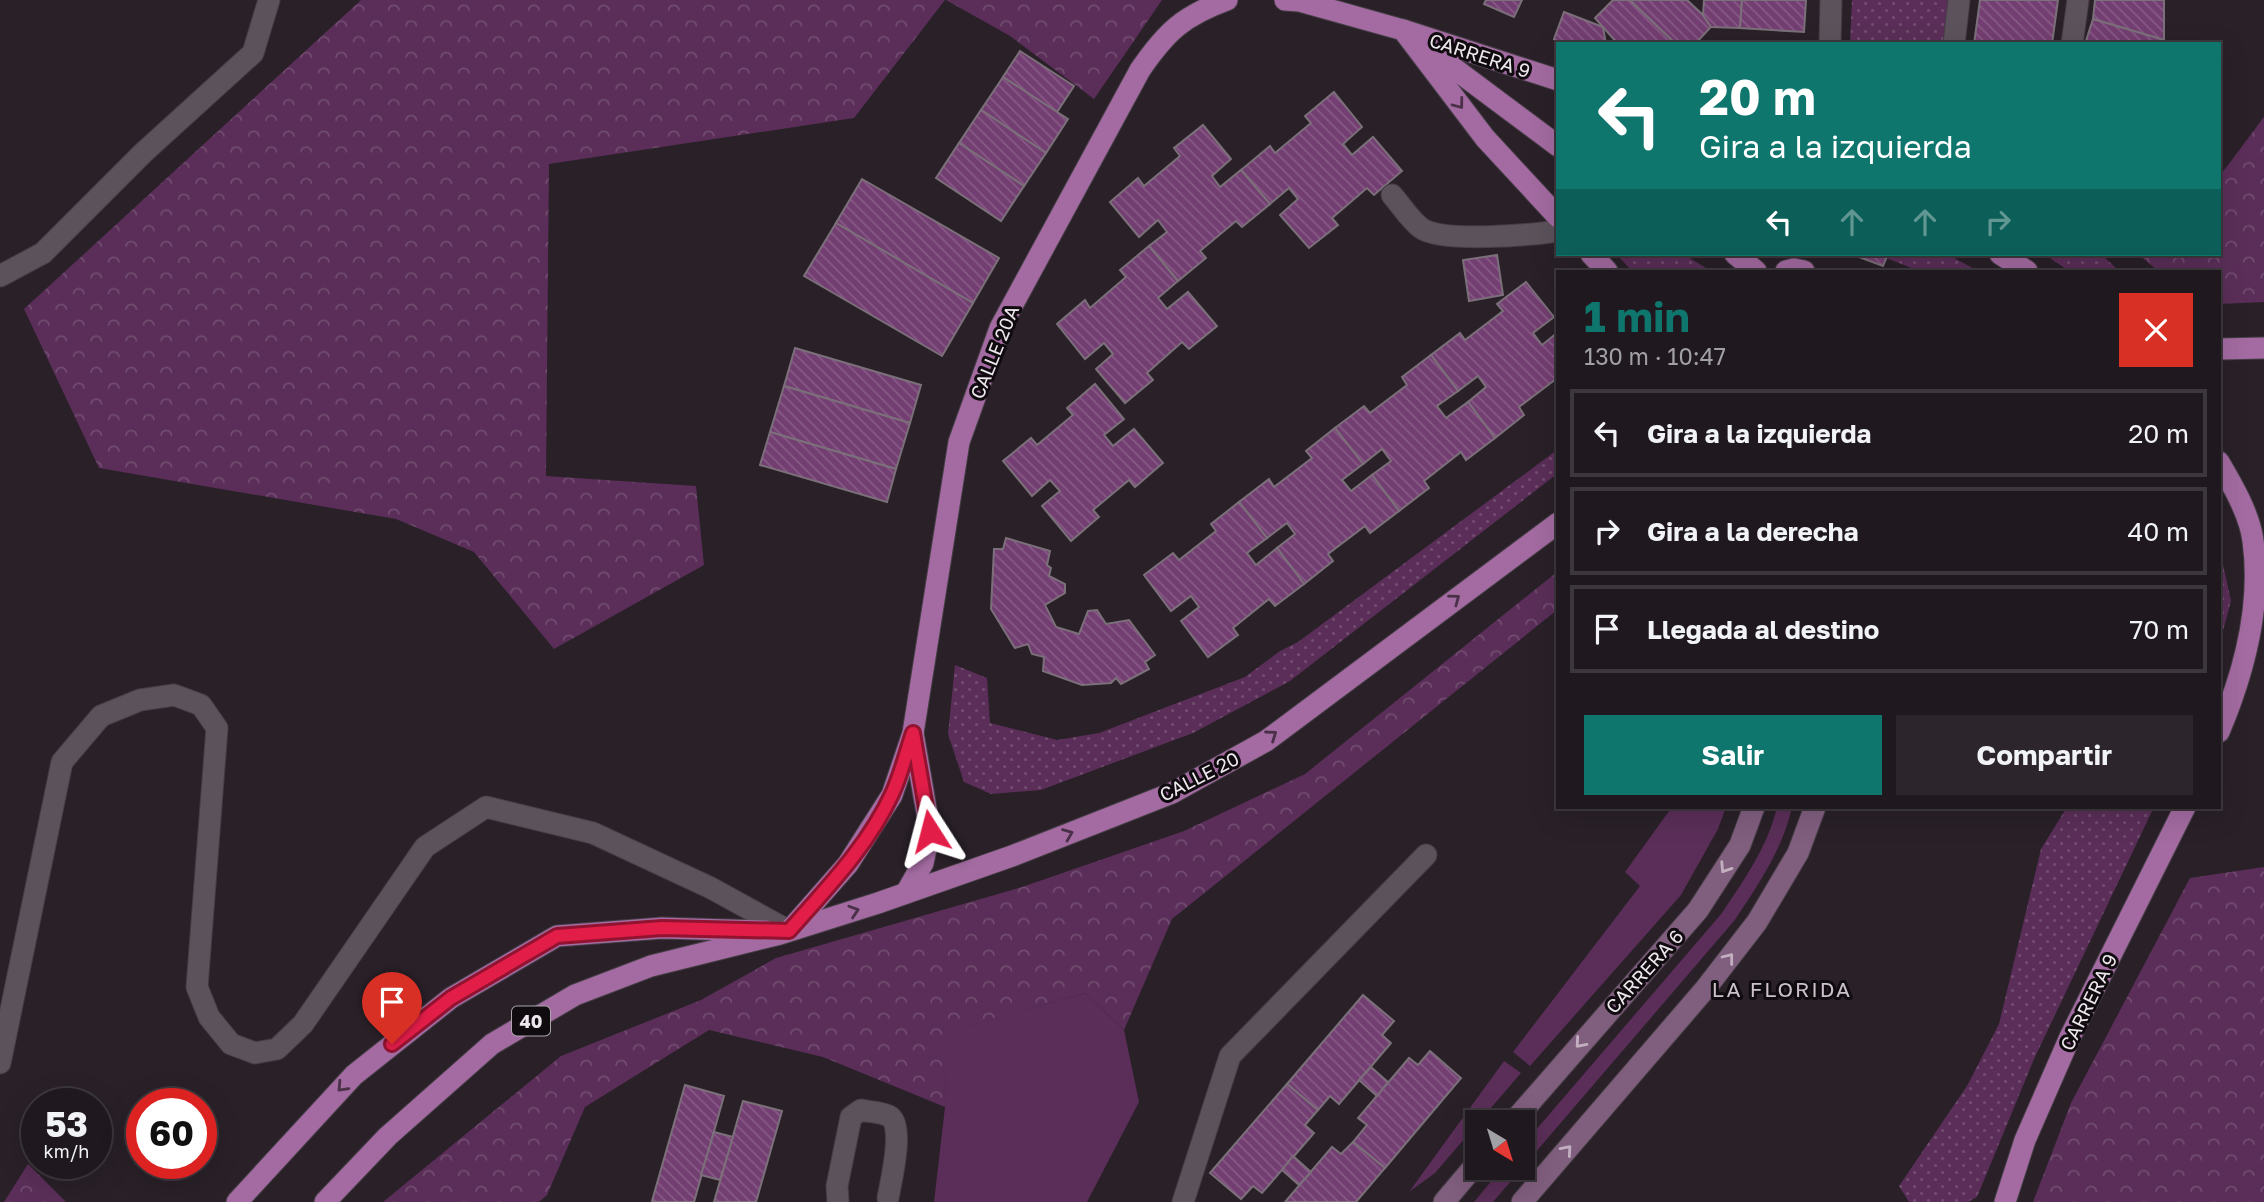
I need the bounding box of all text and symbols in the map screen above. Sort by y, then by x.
street label: CARRERA 9 [1427,28,1533,82]
text: 20 m [1699,67,1816,126]
icon: left [1584,70,1675,161]
one-way arrow [1451,96,1464,109]
text: Gira a la izquierda [1699,127,1972,165]
icon: left [1760,203,1798,241]
icon: ahead [1833,203,1871,241]
icon: ahead [1906,203,1944,241]
icon: right [1979,203,2017,241]
text: 1 min [1584,291,1690,341]
button: close [2119,293,2193,367]
street label: CALLE 20A [965,302,1023,402]
text: 130 m · 10:47 [1584,342,1726,370]
icon: left [1588,414,1626,452]
text: Gira a la izquierda [1647,418,1871,449]
text: 20 m [2128,418,2189,449]
icon: right [1588,512,1626,550]
text: Gira a la derecha [1647,516,1859,547]
text: 40 m [2128,516,2189,547]
one-way arrow [1447,595,1460,608]
icon: arrive [1588,610,1626,648]
text: Llegada al destino [1647,614,1879,645]
text: 70 m [2130,614,2189,645]
button: Salir [1584,715,1882,795]
button: Compartir [1896,715,2193,795]
one-way arrow [1264,731,1277,744]
street label: CALLE 20 [1155,746,1243,806]
position arrow [893,794,967,868]
one-way arrow [1061,828,1073,842]
one-way arrow [1721,860,1734,873]
one-way arrow [848,904,860,919]
street label: CARRERA 6 [1600,924,1688,1018]
street label: CARRERA 9 [2055,950,2121,1054]
one-way arrow [1721,953,1734,965]
pin [362,972,422,1044]
district label: LA FLORIDA [1712,976,1852,1002]
icon: arrive [373,983,411,1021]
road number: 40 [512,1006,550,1036]
one-way arrow [1576,1035,1588,1048]
one-way arrow [338,1079,350,1092]
speed limit sign: 60 [126,1088,217,1179]
text: 53 [45,1103,88,1145]
north arrow [1465,1110,1535,1180]
map controls [1465,1110,1535,1180]
text: km/h [44,1140,89,1162]
one-way arrow [1559,1145,1571,1158]

